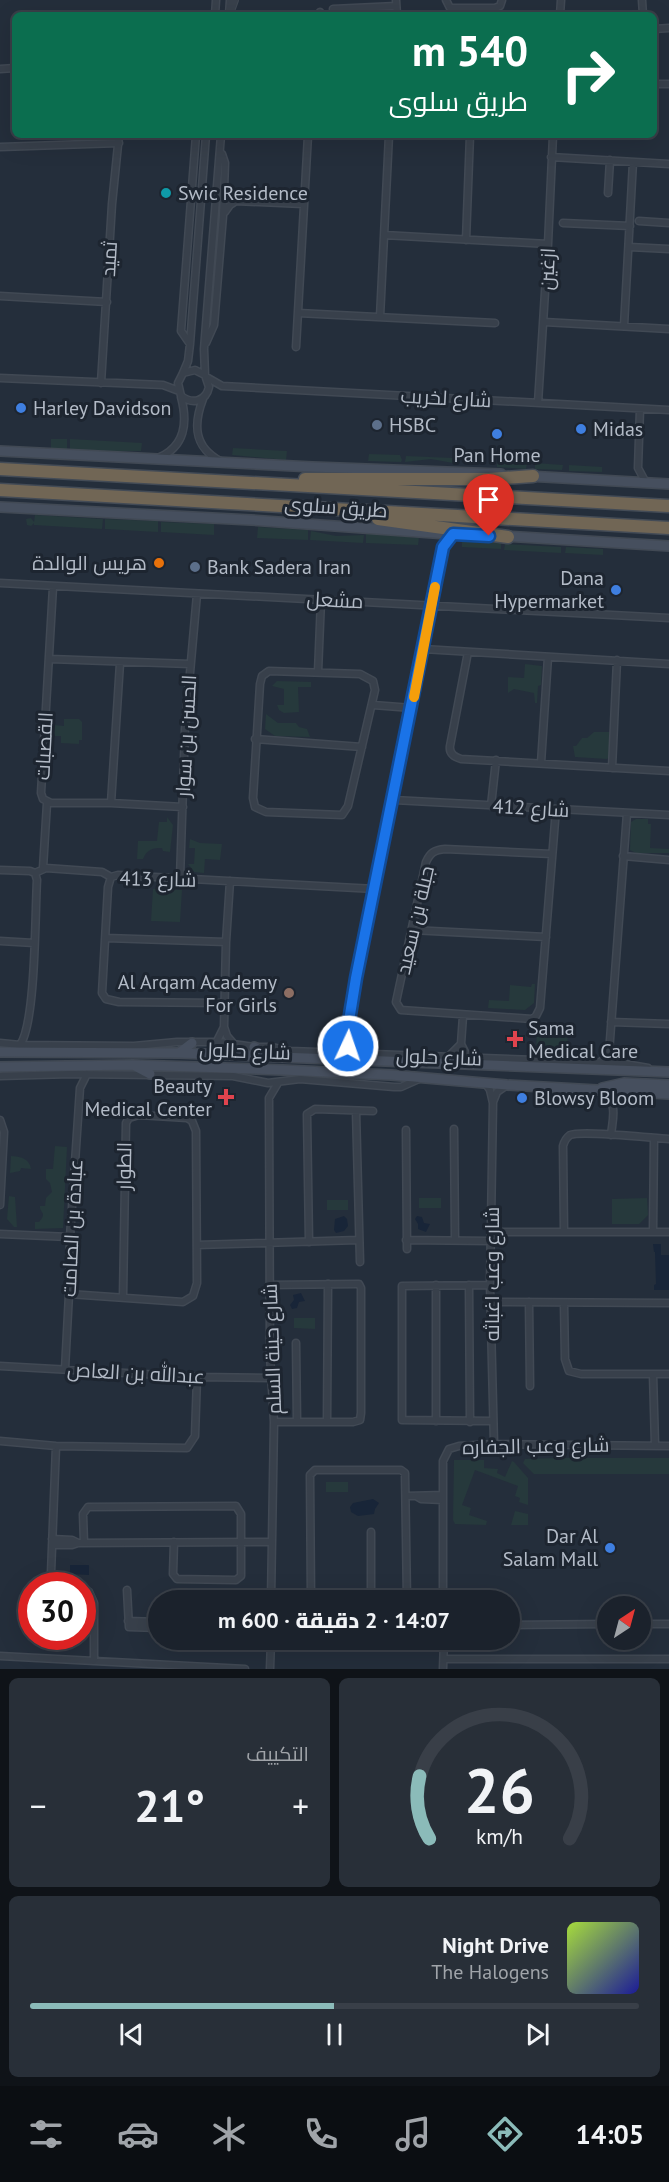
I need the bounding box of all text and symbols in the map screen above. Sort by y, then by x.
text: 540 m [412,23,528,78]
icon: right [549,36,627,114]
text: طريق سلوى [389,84,528,118]
place label: Swic Residence [178,180,308,206]
marker: Swic Residence [159,186,173,200]
street label: ثميد [95,240,123,277]
street label: ازغين [533,247,561,291]
street label: شارع لخريب [400,383,492,414]
place label: Harley Davidson [33,395,172,421]
marker: Harley Davidson [14,401,28,415]
place label: HSBC [389,412,436,438]
place label: Midas [593,416,643,442]
marker: HSBC [370,418,384,432]
marker: Midas [574,422,588,436]
marker: Pan Home [490,427,504,441]
place label: Pan Home [453,442,541,468]
pin [463,474,514,536]
icon: arrive [472,483,505,516]
street label: طريق سلوى [284,490,388,524]
place label: هريس الوالدة [32,550,147,576]
place label: Bank Sadera Iran [207,554,351,580]
marker: هريس الوالدة [152,556,166,570]
marker: Bank Sadera Iran [188,560,202,574]
place label: Dana Hypermarket [494,565,604,614]
marker: Dana Hypermarket [609,583,623,597]
street label: مشعل [306,586,364,614]
street label: الحسن بن سوار [170,674,202,799]
street label: القصبات [29,711,59,781]
street label: شارع 412 [492,793,570,824]
street label: جبلة بن سعيد [390,863,440,977]
street label: شارع 413 [119,865,197,894]
place label: Al Arqam Academy For Girls [118,969,278,1018]
marker: Al Arqam Academy For Girls [282,986,296,1000]
position arrow [316,1014,380,1078]
place label: Sama Medical Care [528,1015,638,1064]
marker: Sama Medical Care [506,1030,524,1048]
street label: شارع حالول [199,1036,291,1067]
street label: شارع حلول [395,1043,483,1072]
place label: Beauty Medical Center [84,1073,213,1122]
place label: Blowsy Bloom [534,1085,654,1111]
marker: Beauty Medical Center [217,1088,235,1106]
marker: Blowsy Bloom [515,1091,529,1105]
street label: الطوار [111,1142,137,1191]
street label: عبادة بن الصامت [55,1158,89,1298]
street label: شارع وعب اغباثه [479,1207,506,1341]
street label: شارع حينة السلم [257,1283,288,1415]
street label: عبدالله بن العاص [66,1356,206,1390]
street label: شارع وعب الجفاره [462,1432,610,1461]
place label: Dar Al Salam Mall [503,1523,598,1572]
marker: Dar Al Salam Mall [603,1541,617,1555]
speed limit sign: 30 [18,1572,96,1650]
north arrow [597,1596,651,1650]
map controls [597,1596,651,1650]
text: 14:07 · 2 دقيقة · 600 m [218,1606,450,1634]
text: التكييف [246,1741,309,1767]
text: 26 [464,1749,535,1830]
text: 21° [134,1776,205,1834]
text: − [30,1784,47,1827]
text: + [292,1784,309,1827]
text: km/h [476,1823,523,1851]
text: Night Drive [442,1931,549,1959]
text: The Halogens [431,1959,549,1985]
icon: previous [115,2018,148,2051]
icon: pause [318,2018,351,2051]
icon: next [521,2018,554,2051]
icon: filters [25,2113,67,2155]
icon: car [117,2113,159,2155]
icon: climate [208,2113,250,2155]
icon: phone [300,2113,342,2155]
icon: music [392,2113,434,2155]
icon: directions [484,2113,526,2155]
text: 14:05 [576,2117,644,2151]

